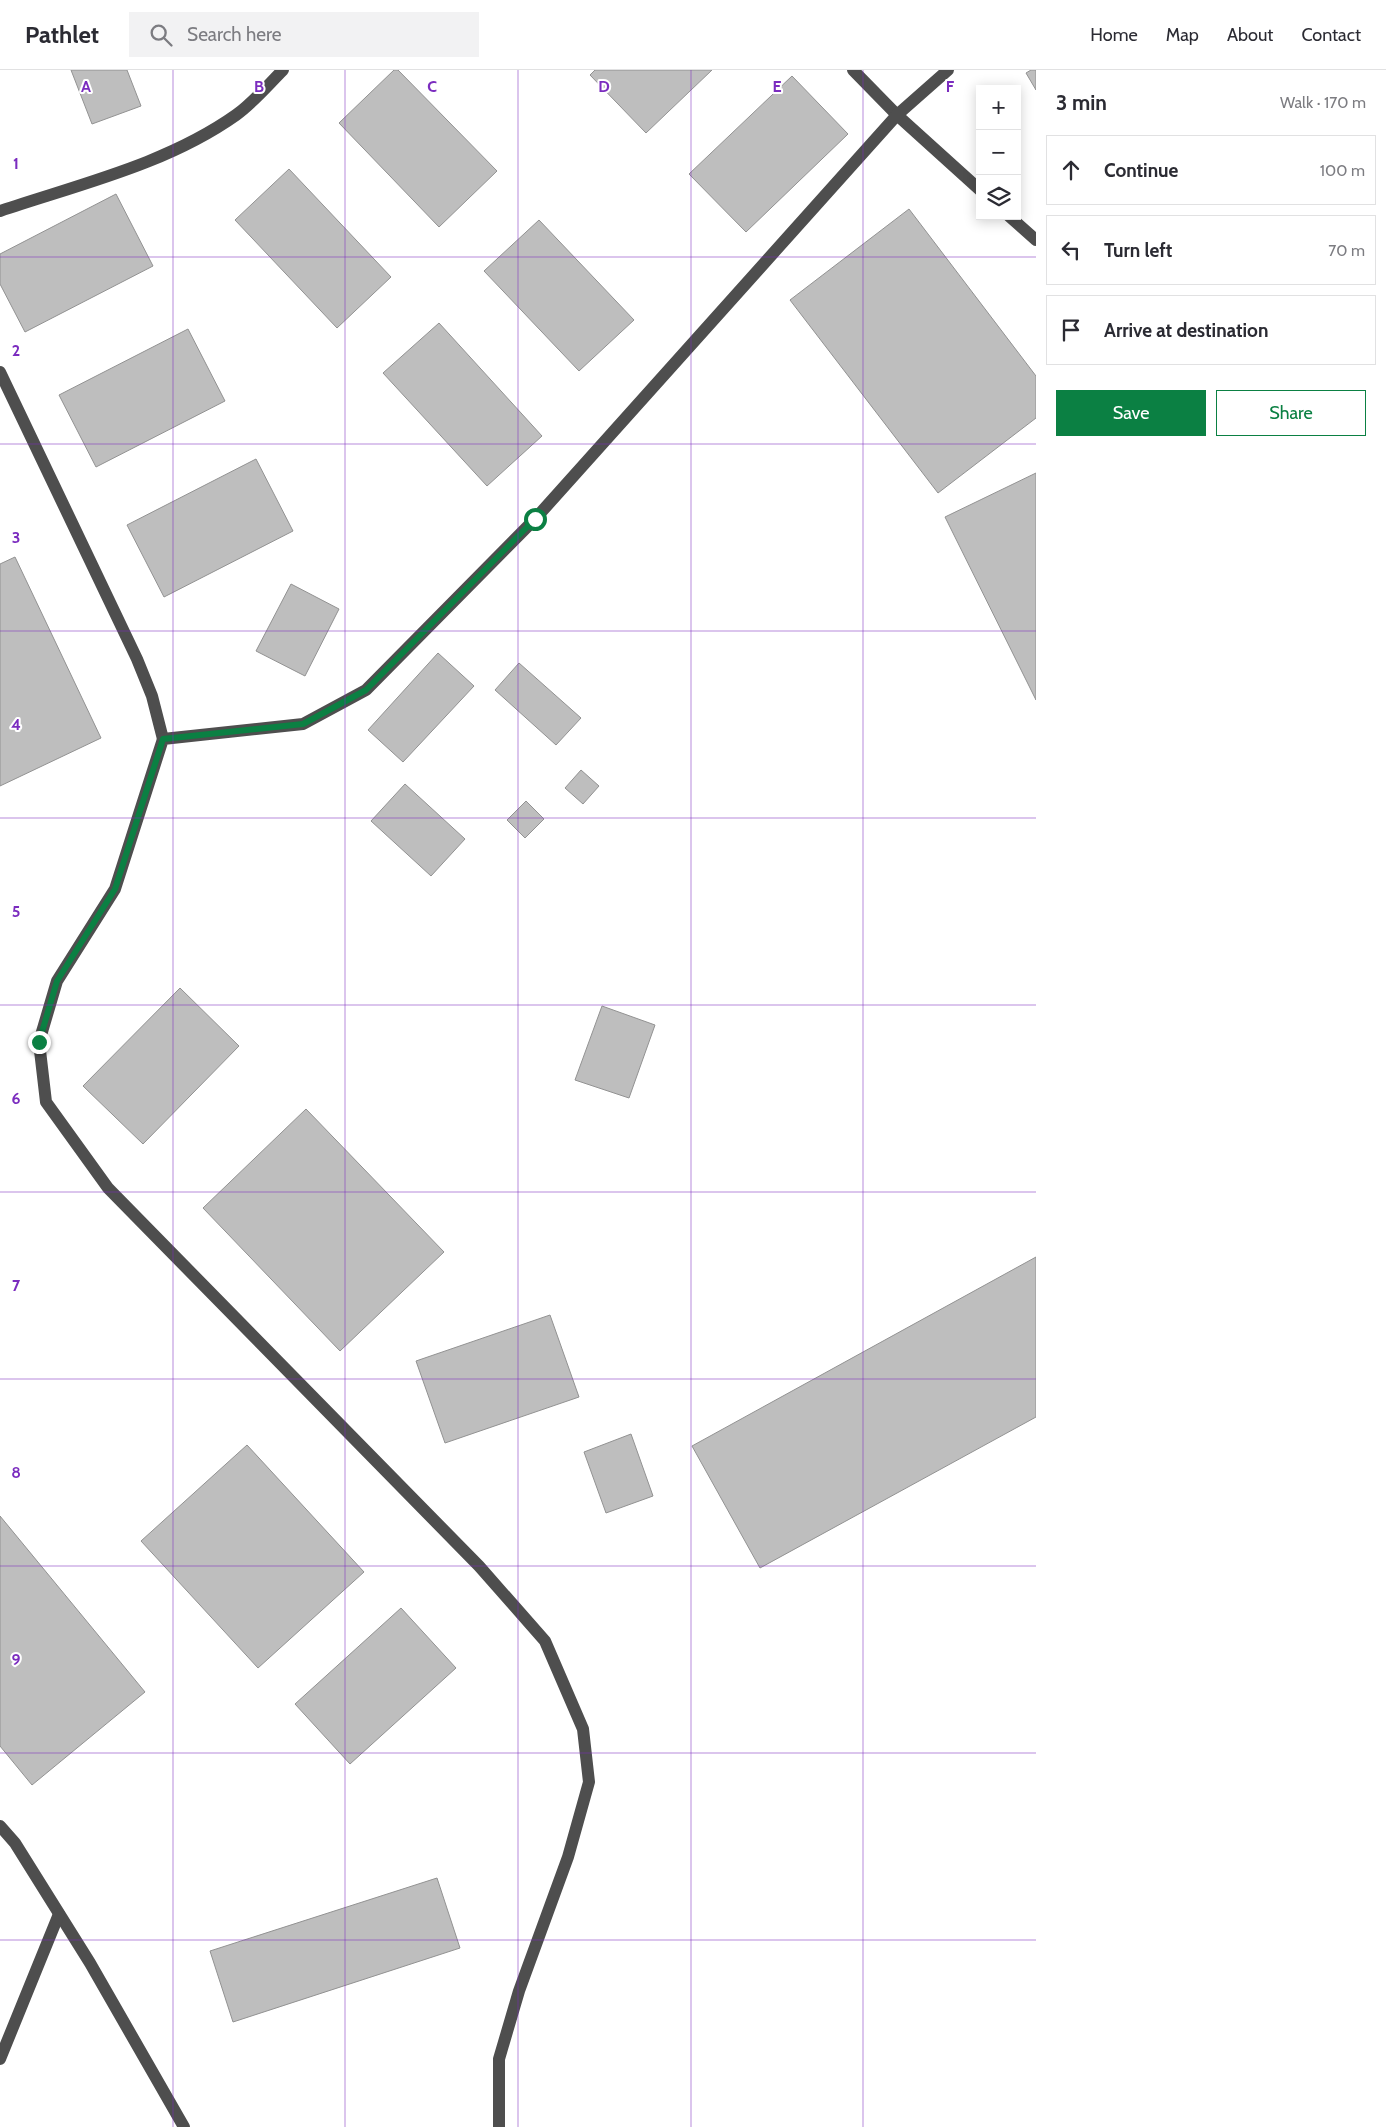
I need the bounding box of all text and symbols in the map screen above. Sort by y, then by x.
search box [129,12,479,57]
text: Pathlet [25,20,99,49]
icon: search [147,21,175,49]
text: Search here [187,23,281,46]
text: Home [1090,24,1138,46]
text: Map [1166,24,1199,46]
text: About [1227,24,1273,46]
text: Contact [1301,24,1361,46]
text: A [81,77,91,96]
text: B [254,77,264,96]
text: C [427,77,437,96]
text: D [598,77,610,96]
text: E [772,77,782,96]
text: F [946,77,955,96]
map controls [976,85,1021,220]
button: + [976,85,1021,130]
text: 3 min [1056,90,1107,115]
text: Walk · 170 m [1280,93,1366,112]
button: − [976,130,1021,175]
text: 1 [13,154,19,173]
icon: ahead [1057,156,1085,184]
text: Continue [1104,159,1178,182]
text: 100 m [1320,161,1365,180]
button: layers [976,175,1021,220]
icon: left [1057,236,1085,264]
text: Turn left [1104,239,1172,262]
text: 70 m [1328,241,1365,260]
icon: arrive [1057,316,1085,344]
text: Arrive at destination [1104,319,1268,342]
text: 2 [12,341,20,360]
button: Save [1056,390,1206,436]
button: Share [1216,390,1366,436]
route start [524,508,547,531]
text: 3 [12,528,20,547]
text: 4 [11,715,21,734]
text: 5 [12,902,20,921]
route end [28,1031,51,1054]
text: 6 [12,1089,21,1108]
text: 7 [12,1276,21,1295]
text: 8 [11,1463,21,1482]
text: 9 [12,1650,21,1669]

